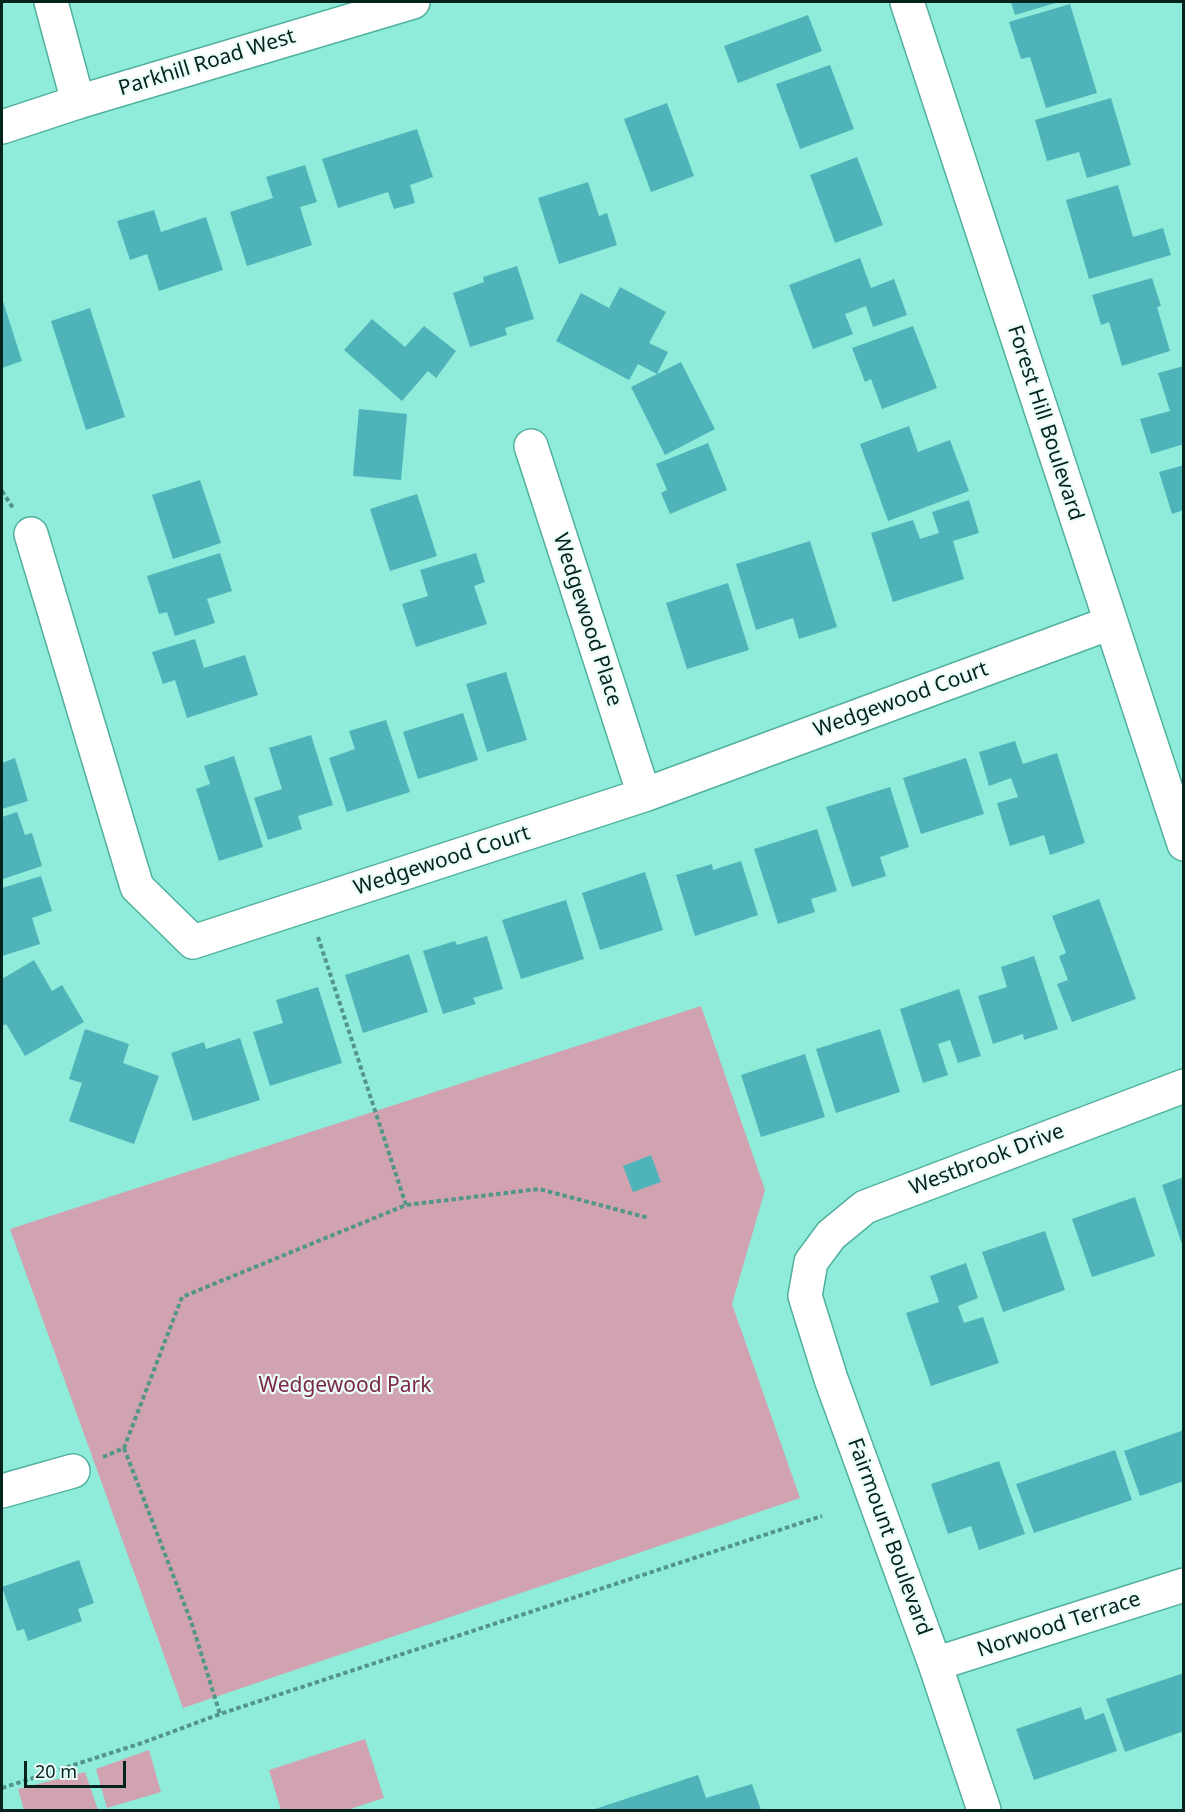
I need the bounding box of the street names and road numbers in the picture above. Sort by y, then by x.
street label: Parkhill Road West [116,24,298,102]
street label: Forest Hill Boulevard [1002,322,1088,524]
street label: Wedgewood Place [547,530,627,710]
street label: Wedgewood Court [810,657,992,743]
street label: Wedgewood Court [351,821,533,901]
street label: Westbrook Drive [906,1119,1068,1201]
street label: Fairmount Boulevard [842,1435,936,1639]
street label: Norwood Terrace [974,1587,1144,1663]

